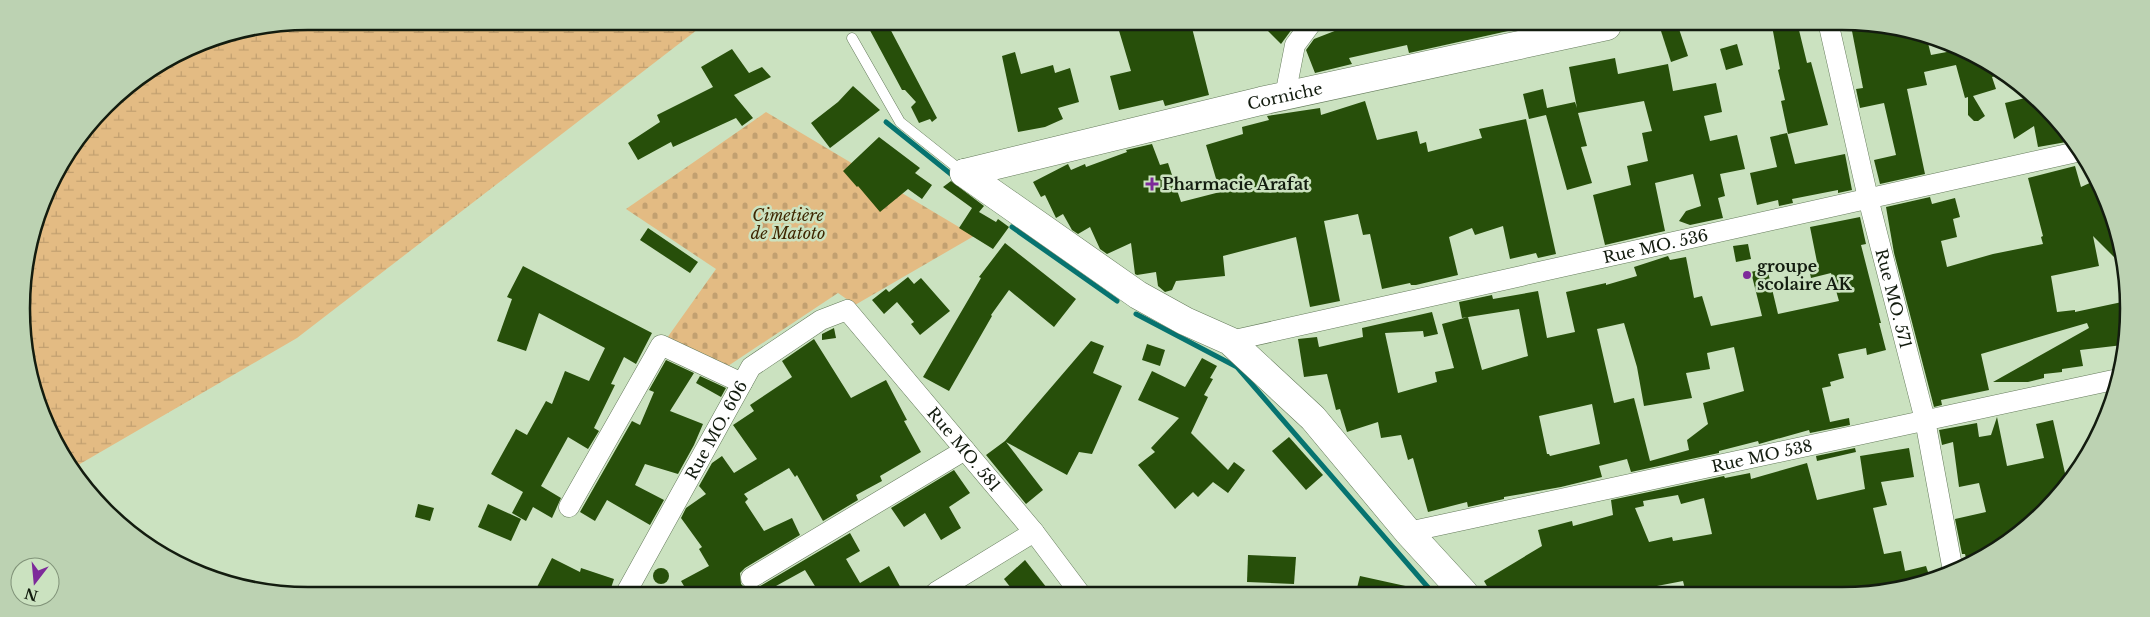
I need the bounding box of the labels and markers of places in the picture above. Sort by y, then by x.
place label: Pharmacie Arafat [1162,174,1310,194]
marker: Pharmacie Arafat [1146,178,1158,190]
place label: groupe scolaire AK [1757,256,1852,294]
marker: groupe scolaire AK [1741,269,1753,281]

